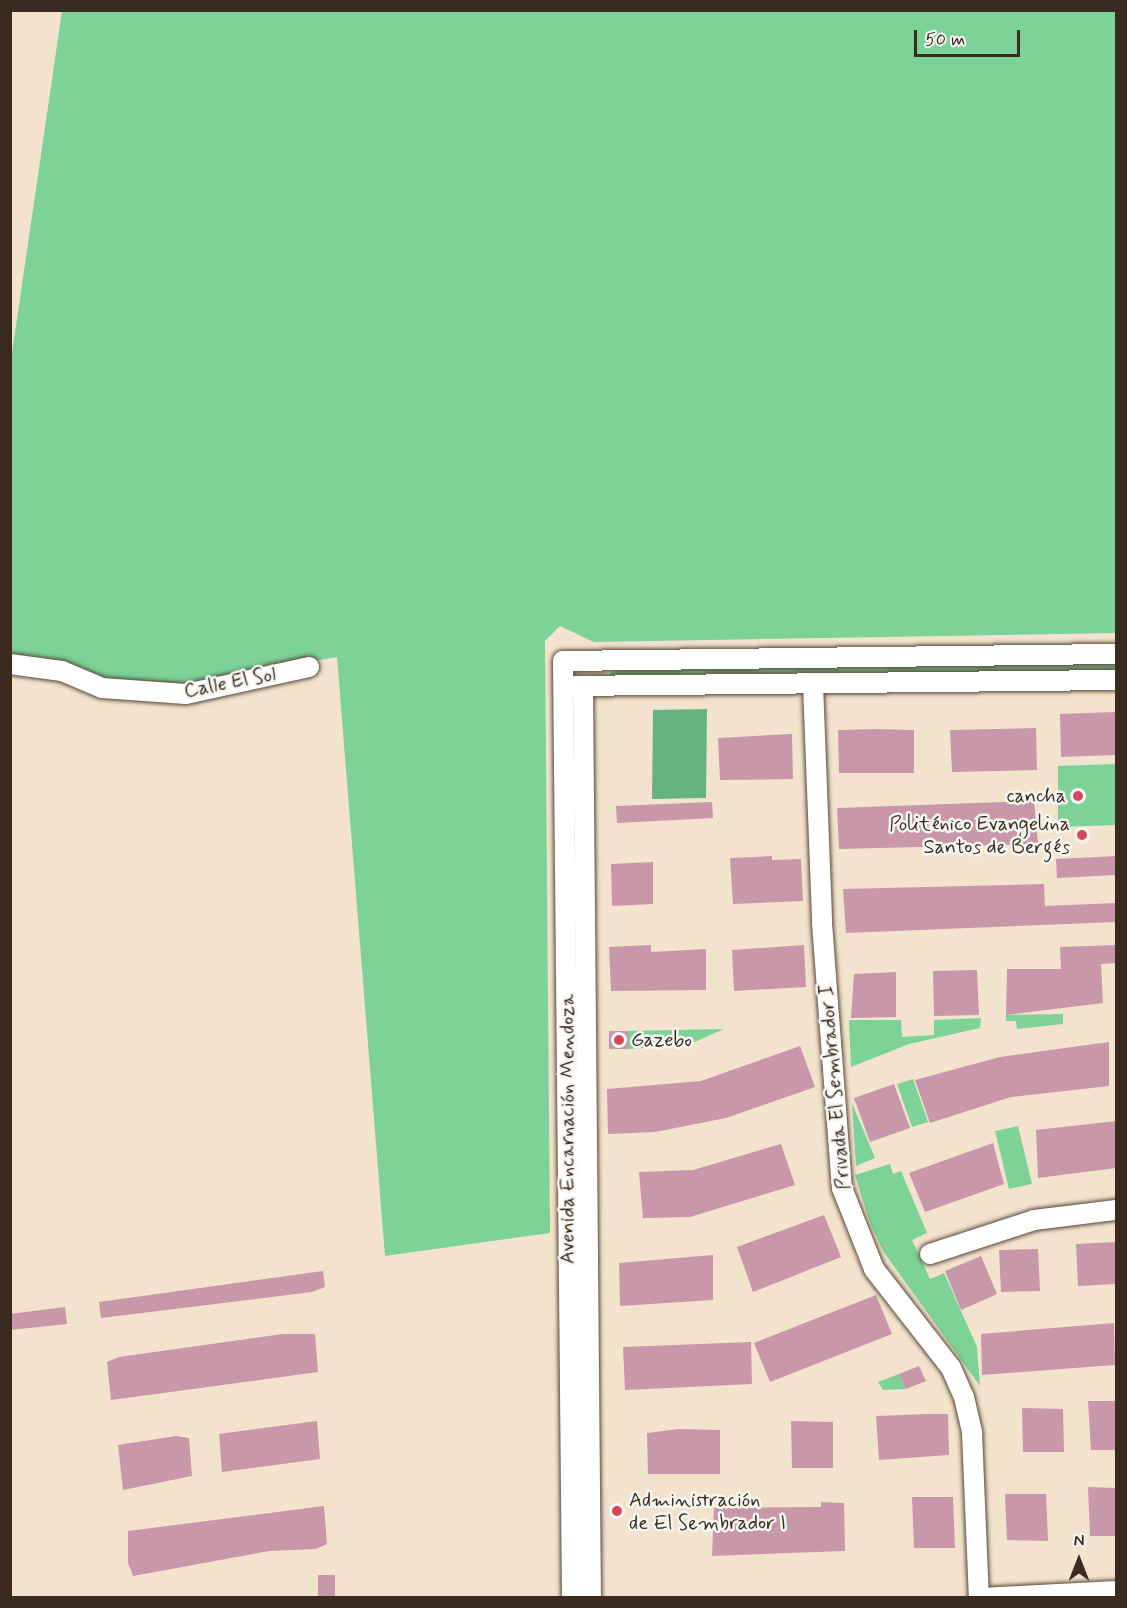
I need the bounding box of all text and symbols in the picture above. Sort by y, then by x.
scale bar [917,18,1024,56]
text: 50 m [925,28,965,52]
street label: Calle El Sol [181,662,279,704]
place label: cancha [1006,784,1066,808]
marker: cancha [1071,789,1085,803]
place label: Politénico Evangelina Santos de Bergés [889,812,1070,859]
marker: Politénico Evangelina Santos de Bergés [1075,828,1089,842]
street label: Privada El Sembrador I [814,985,856,1189]
street label: Avenida Encarnación Mendoza [556,999,580,1259]
place label: Gazebo [631,1028,692,1052]
marker: Gazebo [612,1033,626,1047]
place label: Administración de El Sembrador I [629,1488,787,1535]
marker: Administración de El Sembrador I [610,1504,624,1518]
north arrow [1049,1530,1109,1590]
text: N [1074,1531,1084,1552]

